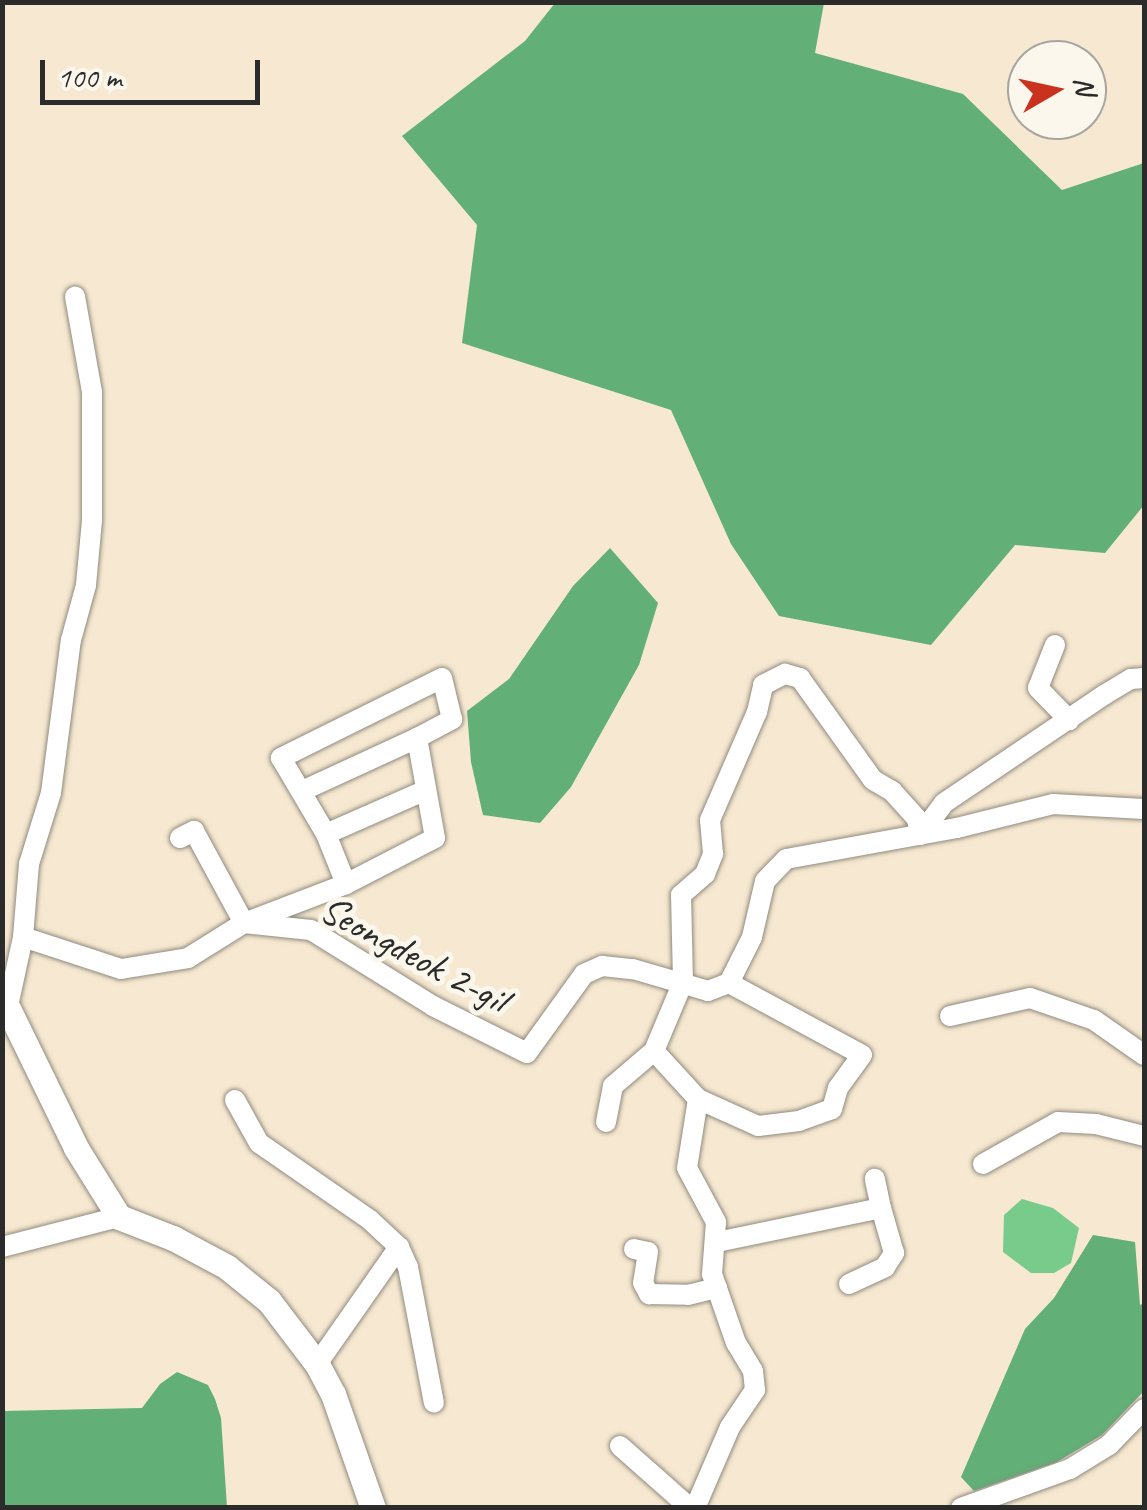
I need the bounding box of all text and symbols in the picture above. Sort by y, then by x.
scale bar [45,40,265,102]
north arrow [1007,40,1107,140]
text: 100 m [57,58,122,96]
text: N [1067,74,1104,97]
street label: Seongdeok 2-gil [312,885,516,1023]

